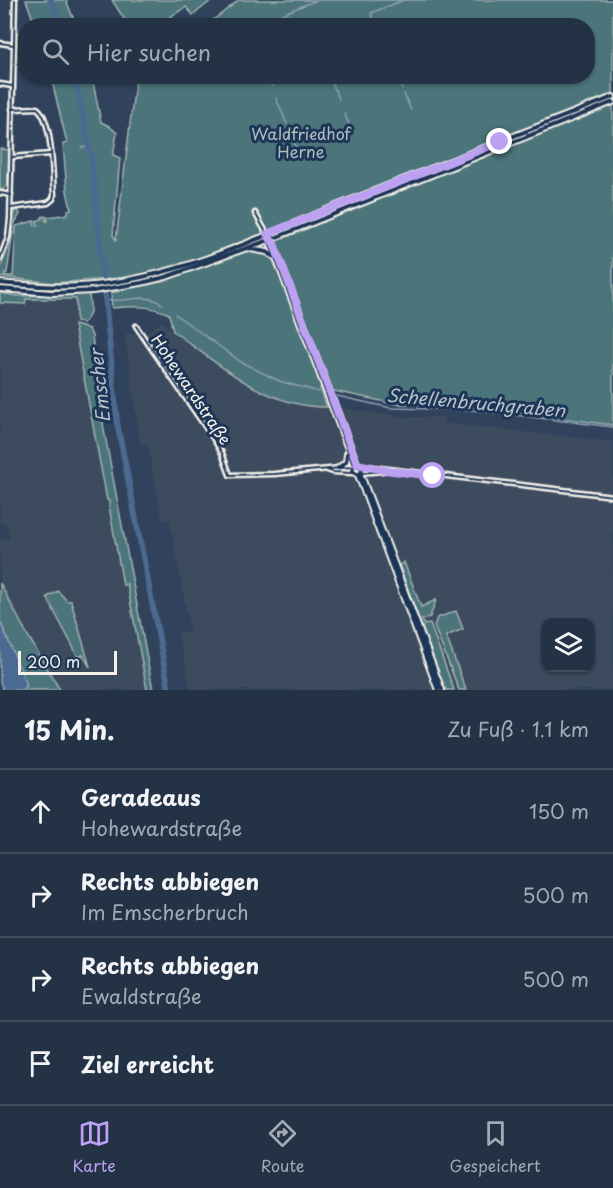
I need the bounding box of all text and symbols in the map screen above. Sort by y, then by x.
search box [18,18,595,84]
icon: search [39,35,72,68]
text: Hier suchen [87,35,211,68]
park label: Waldfriedhof Herne [251,121,353,163]
route end [486,128,512,154]
street label: Hohewardstraße [146,329,238,449]
water label: Emscher [81,345,116,424]
water label: Schellenbruchgraben [386,381,567,423]
route start [419,462,445,488]
map controls [541,618,595,672]
button: layers [541,618,595,672]
scale bar [18,648,117,676]
text: 200 m [27,649,80,673]
text: 15 Min. [24,710,115,749]
text: Zu Fuß · 1.1 km [447,714,589,744]
text: Geradeaus [81,780,201,813]
icon: ahead [24,795,57,828]
text: 150 m [529,796,589,826]
text: Hohewardstraße [81,813,242,843]
text: Rechts abbiegen [81,864,259,897]
icon: right [24,879,57,912]
text: 500 m [522,880,589,910]
text: Im Emscherbruch [81,897,249,927]
text: Rechts abbiegen [81,948,259,981]
icon: right [24,963,57,996]
text: 500 m [522,964,589,994]
text: Ewaldstraße [81,981,202,1011]
icon: arrive [24,1047,57,1080]
text: Ziel erreicht [81,1047,214,1080]
tab: Karte [72,1117,116,1177]
tab: Route [261,1117,305,1177]
tab: Gespeichert [450,1117,541,1177]

